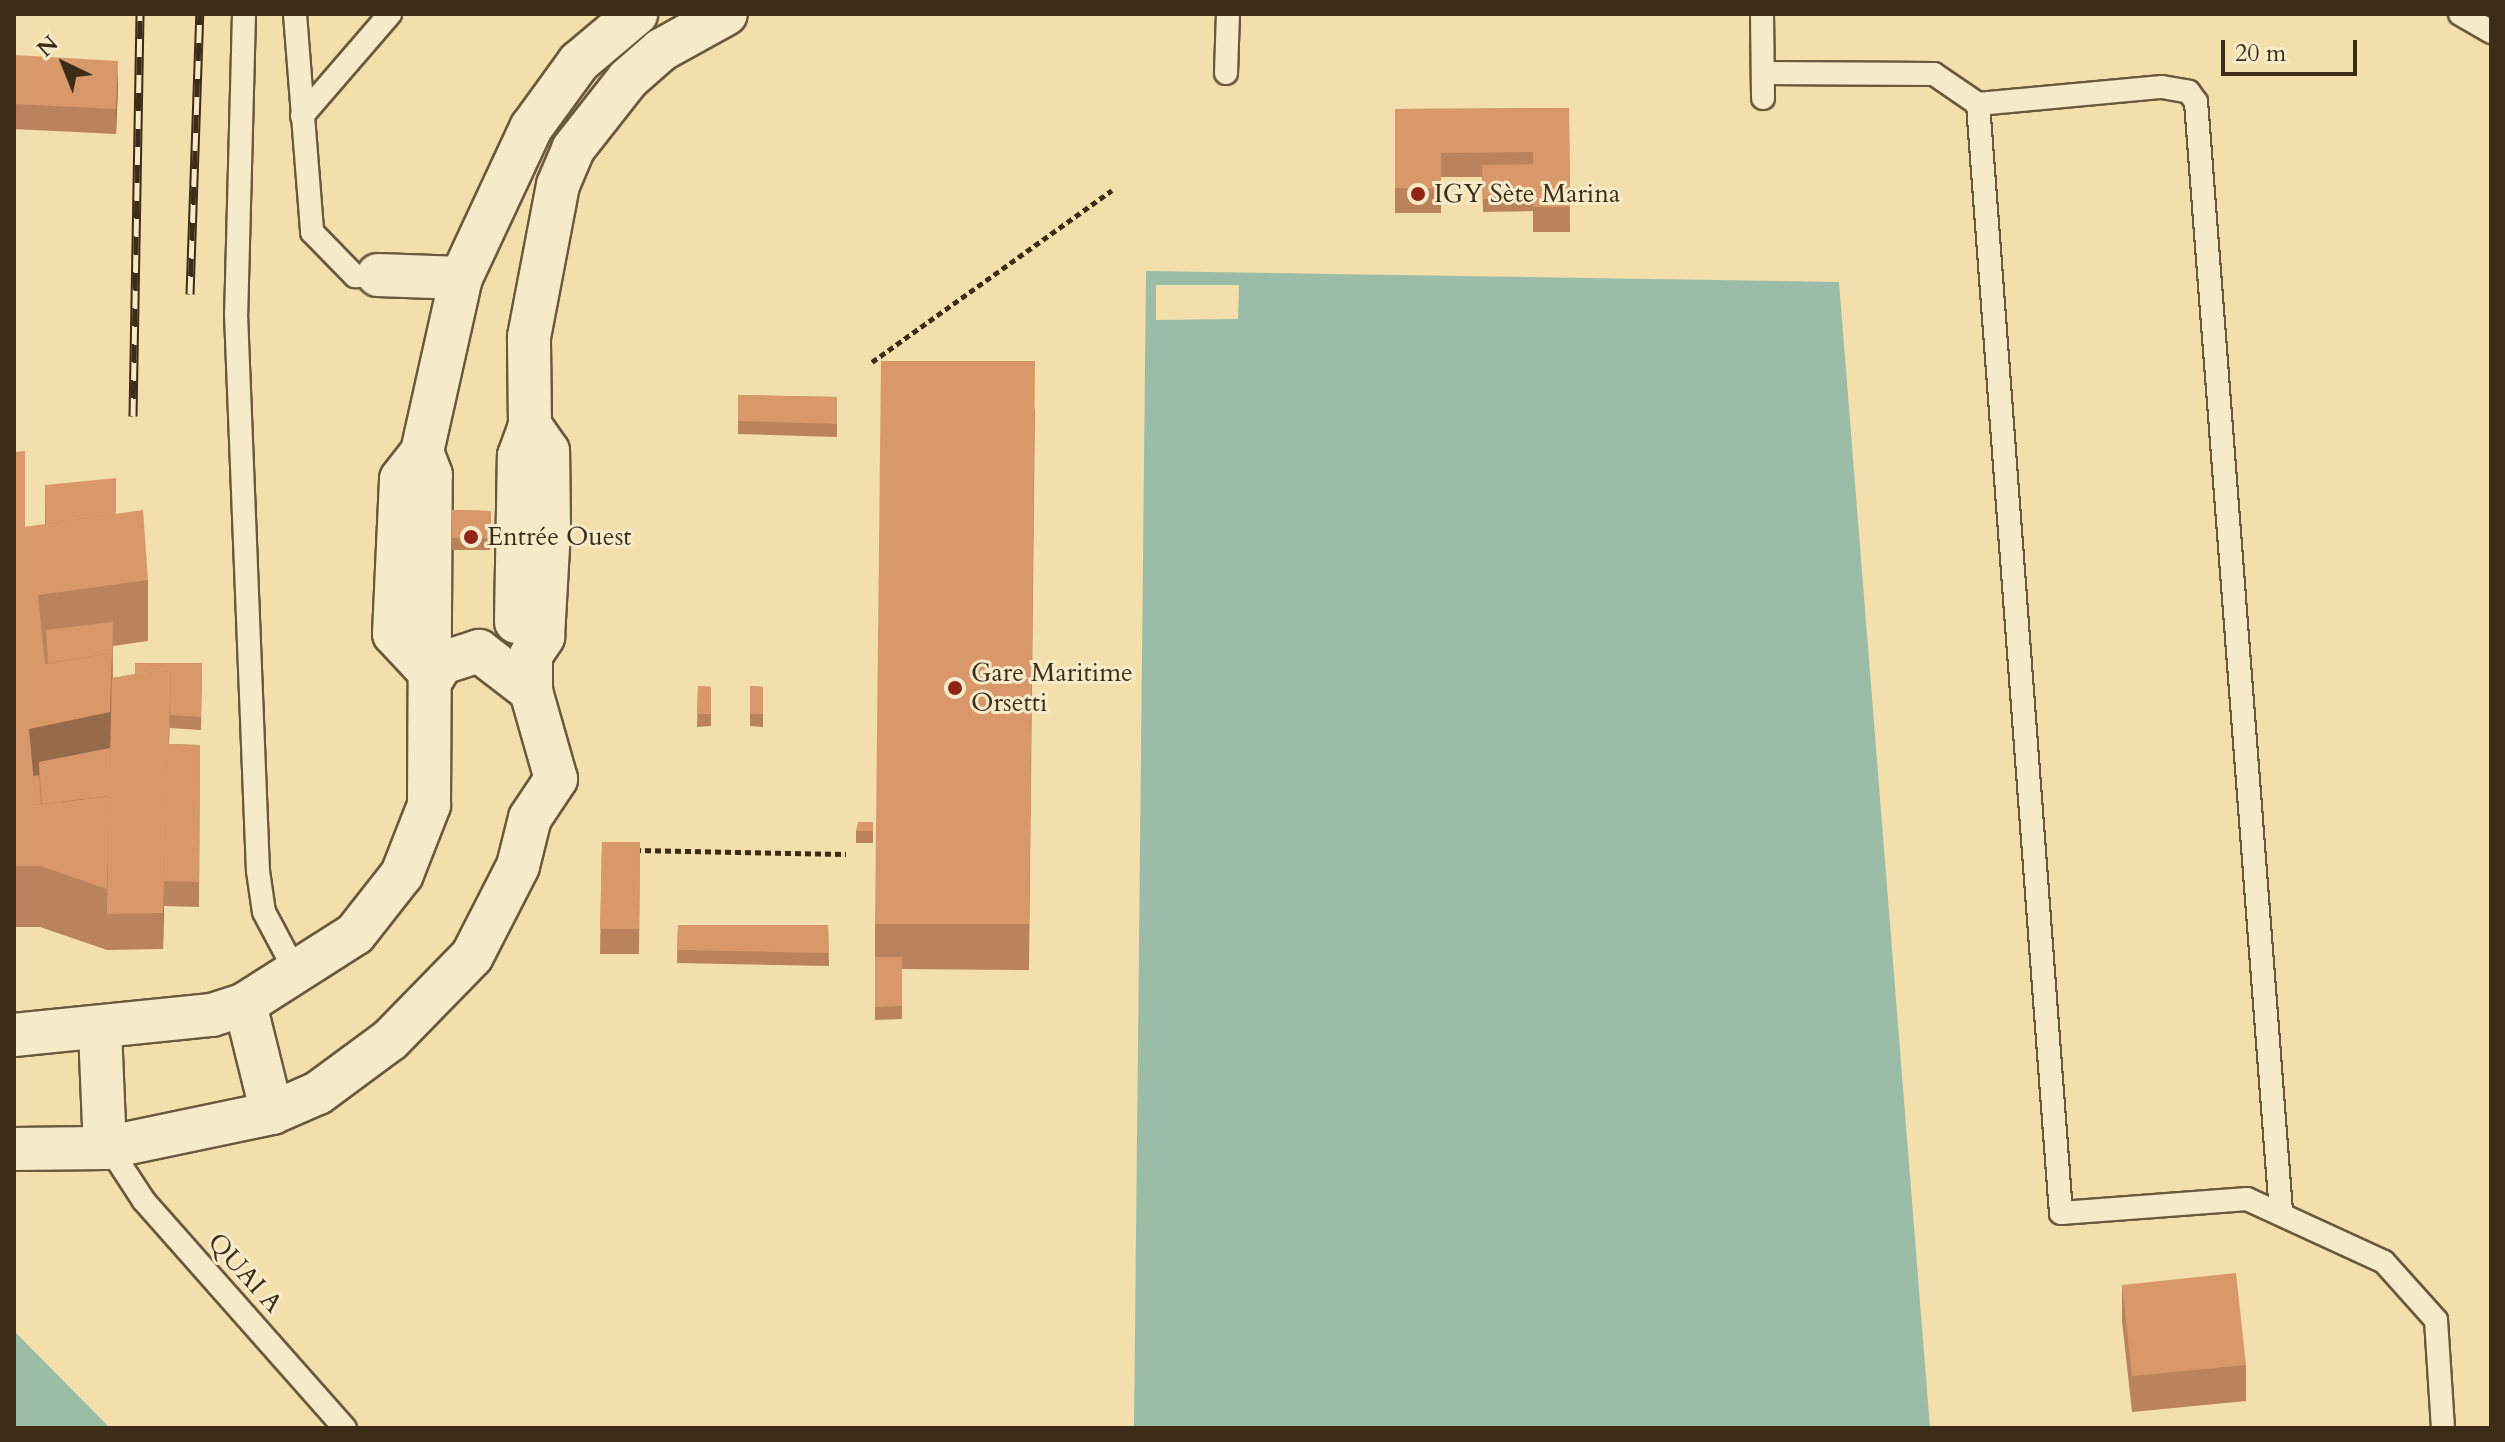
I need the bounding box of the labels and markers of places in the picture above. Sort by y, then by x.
place label: IGY Sète Marina [1434,178,1620,210]
marker: IGY Sète Marina [1409,185,1427,203]
place label: Entrée Ouest [487,521,632,553]
marker: Entrée Ouest [462,528,480,546]
place label: Gare Maritime Orsetti [971,657,1133,718]
marker: Gare Maritime Orsetti [946,679,964,697]

